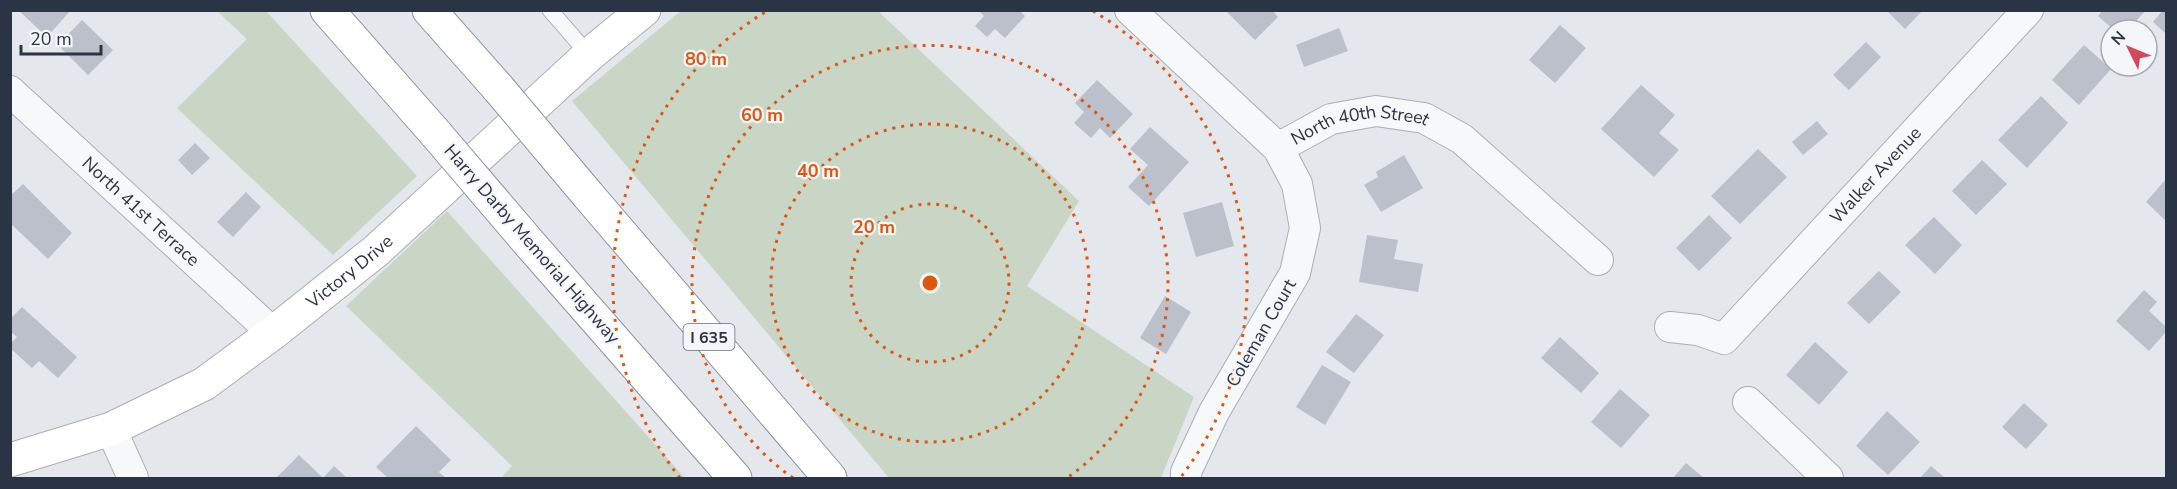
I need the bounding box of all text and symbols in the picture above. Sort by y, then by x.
scale bar [21,18,100,56]
north arrow [2099,18,2159,78]
text: 20 m [30,27,72,51]
text: N [2107,27,2131,50]
text: 80 m [685,47,727,71]
street label: North 40th Street [1287,99,1435,151]
text: 60 m [741,103,783,127]
street label: Walker Avenue [1825,121,1927,229]
street label: Harry Darby Memorial Highway [439,139,626,349]
street label: North 41st Terrace [77,151,205,272]
text: 40 m [797,159,839,183]
text: 20 m [853,215,895,239]
street label: Victory Drive [301,229,398,314]
centre of rings [920,273,940,293]
street label: Coleman Court [1220,274,1302,391]
road number: I 635 [684,324,734,350]

